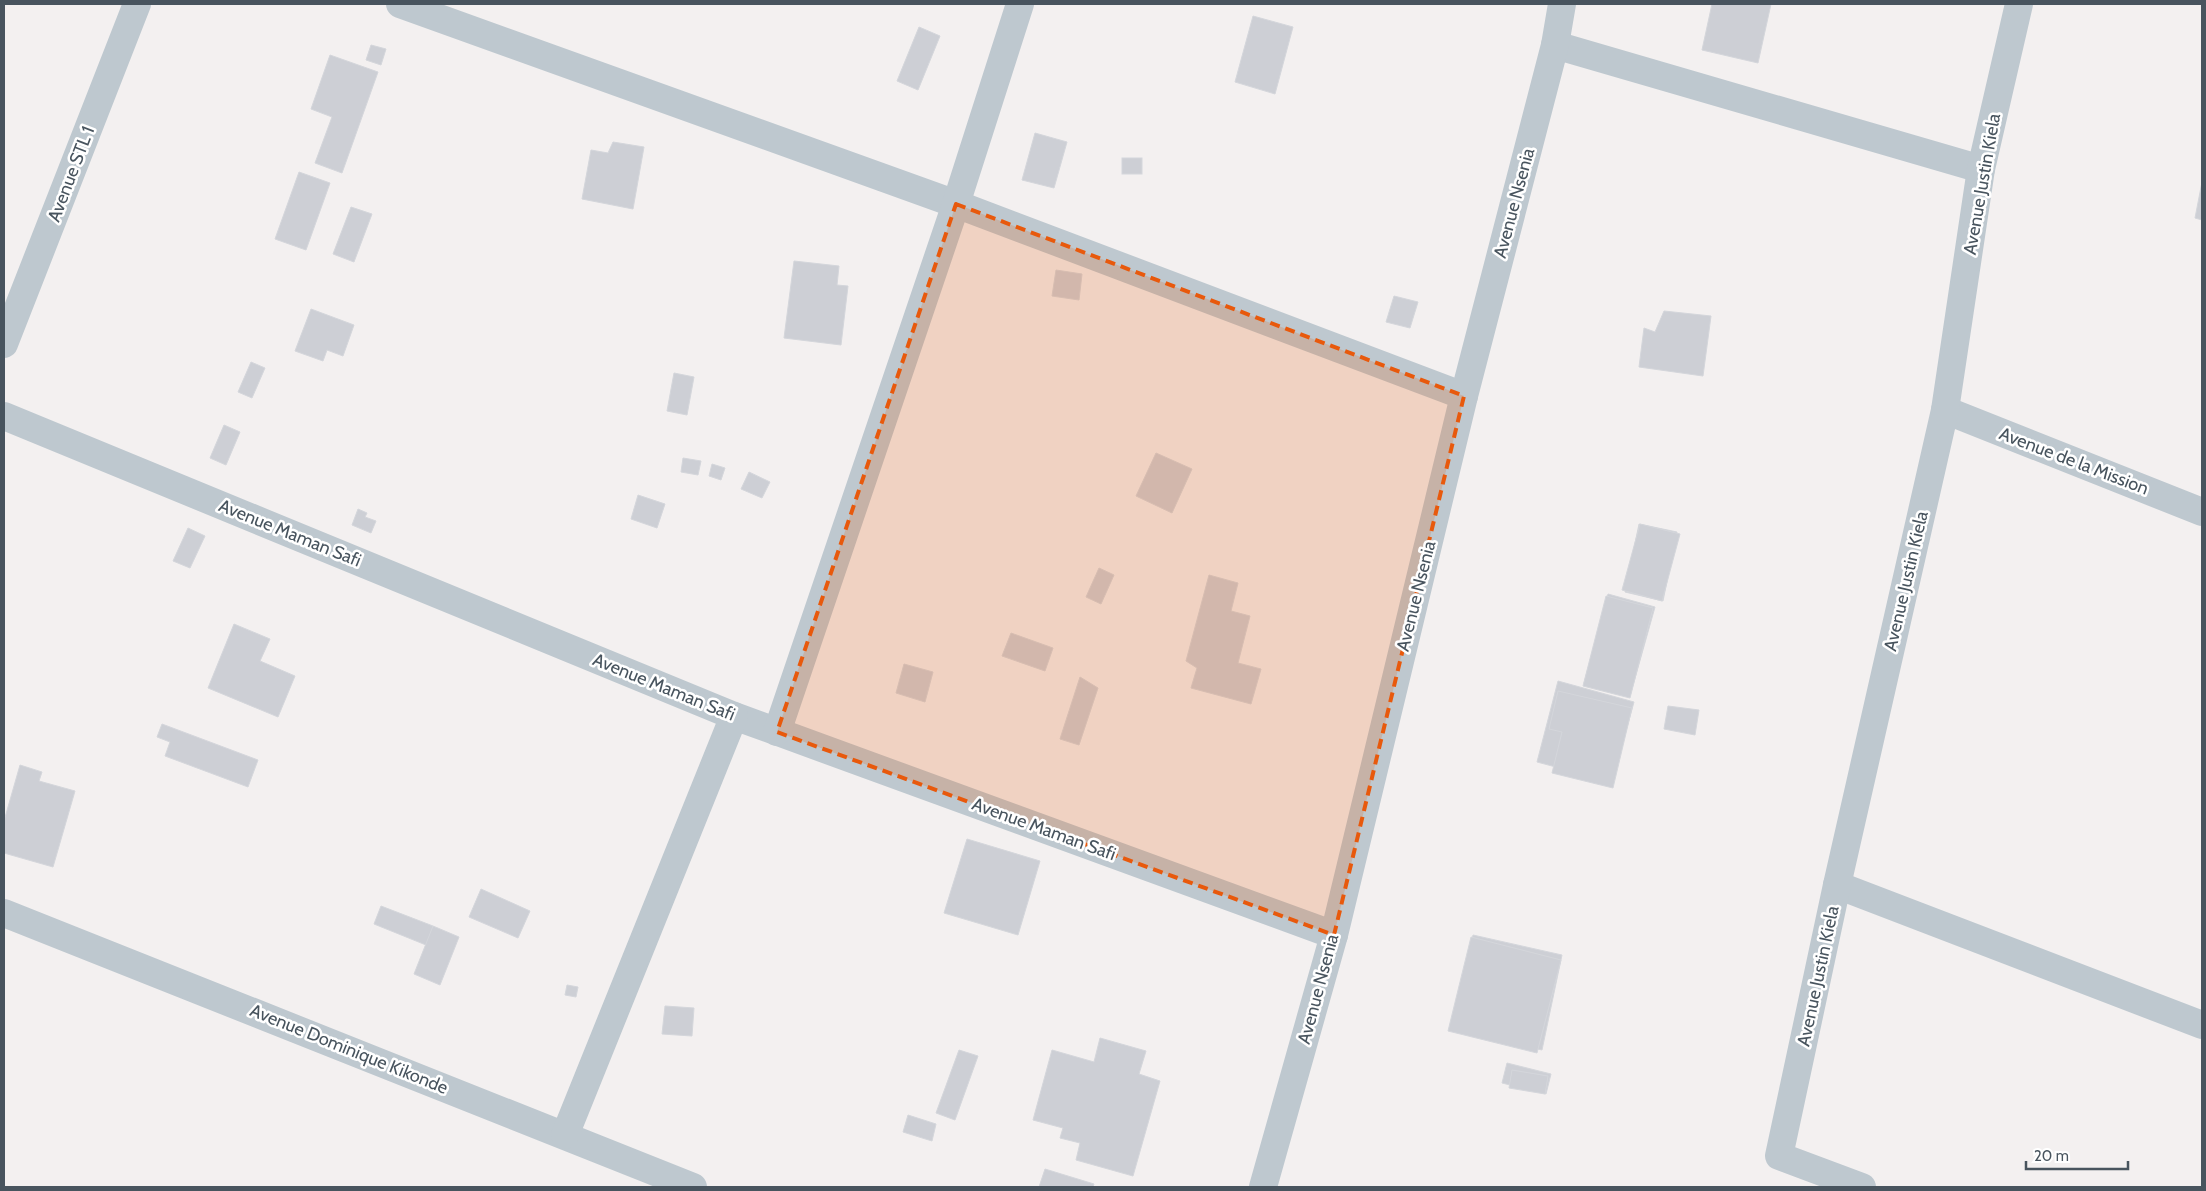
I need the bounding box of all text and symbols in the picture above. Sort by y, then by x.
street label: Avenue Justin Kiela [1959,111,2005,256]
street label: Avenue STL 1 [43,123,99,225]
street label: Avenue Nsenia [1489,145,1539,260]
street label: Avenue de la Mission [1996,422,2152,500]
street label: Avenue Maman Safi [216,494,364,572]
street label: Avenue Justin Kiela [1879,509,1933,653]
street label: Avenue Nsenia [1392,538,1440,653]
street label: Avenue Maman Safi [590,648,738,726]
street label: Avenue Maman Safi [969,793,1119,865]
street label: Avenue Justin Kiela [1792,903,1844,1048]
street label: Avenue Nsenia [1293,931,1343,1046]
street label: Avenue Dominique Kikonde [247,999,451,1099]
scale bar [2026,1138,2128,1170]
text: 20 m [2034,1147,2069,1165]

